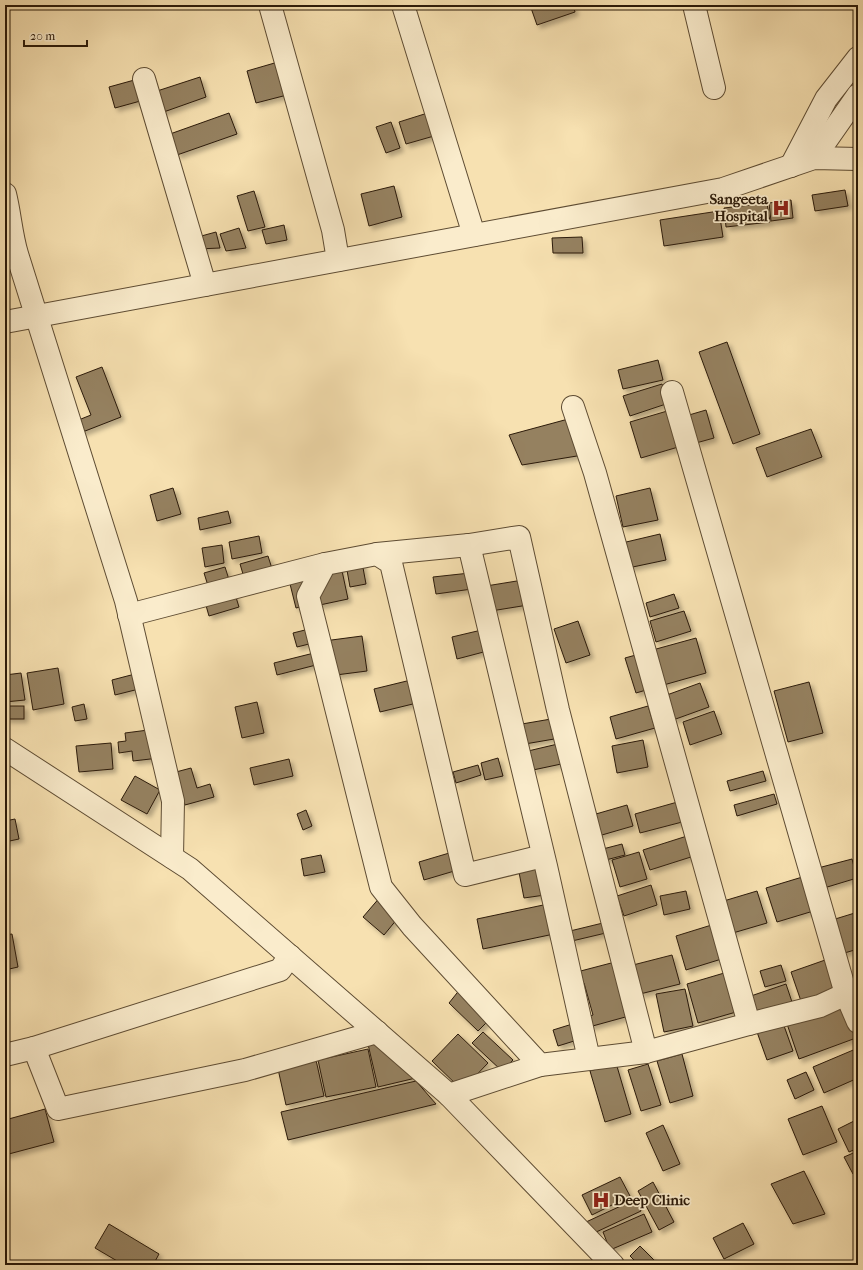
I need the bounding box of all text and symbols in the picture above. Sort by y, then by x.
scale bar [24,22,87,48]
text: 20 m [30,29,55,43]
place label: Sangeeta Hospital [709,190,769,225]
hospital icon: Sangeeta Hospital [771,198,791,218]
hospital icon: Deep Clinic [591,1190,611,1210]
place label: Deep Clinic [614,1191,690,1209]

